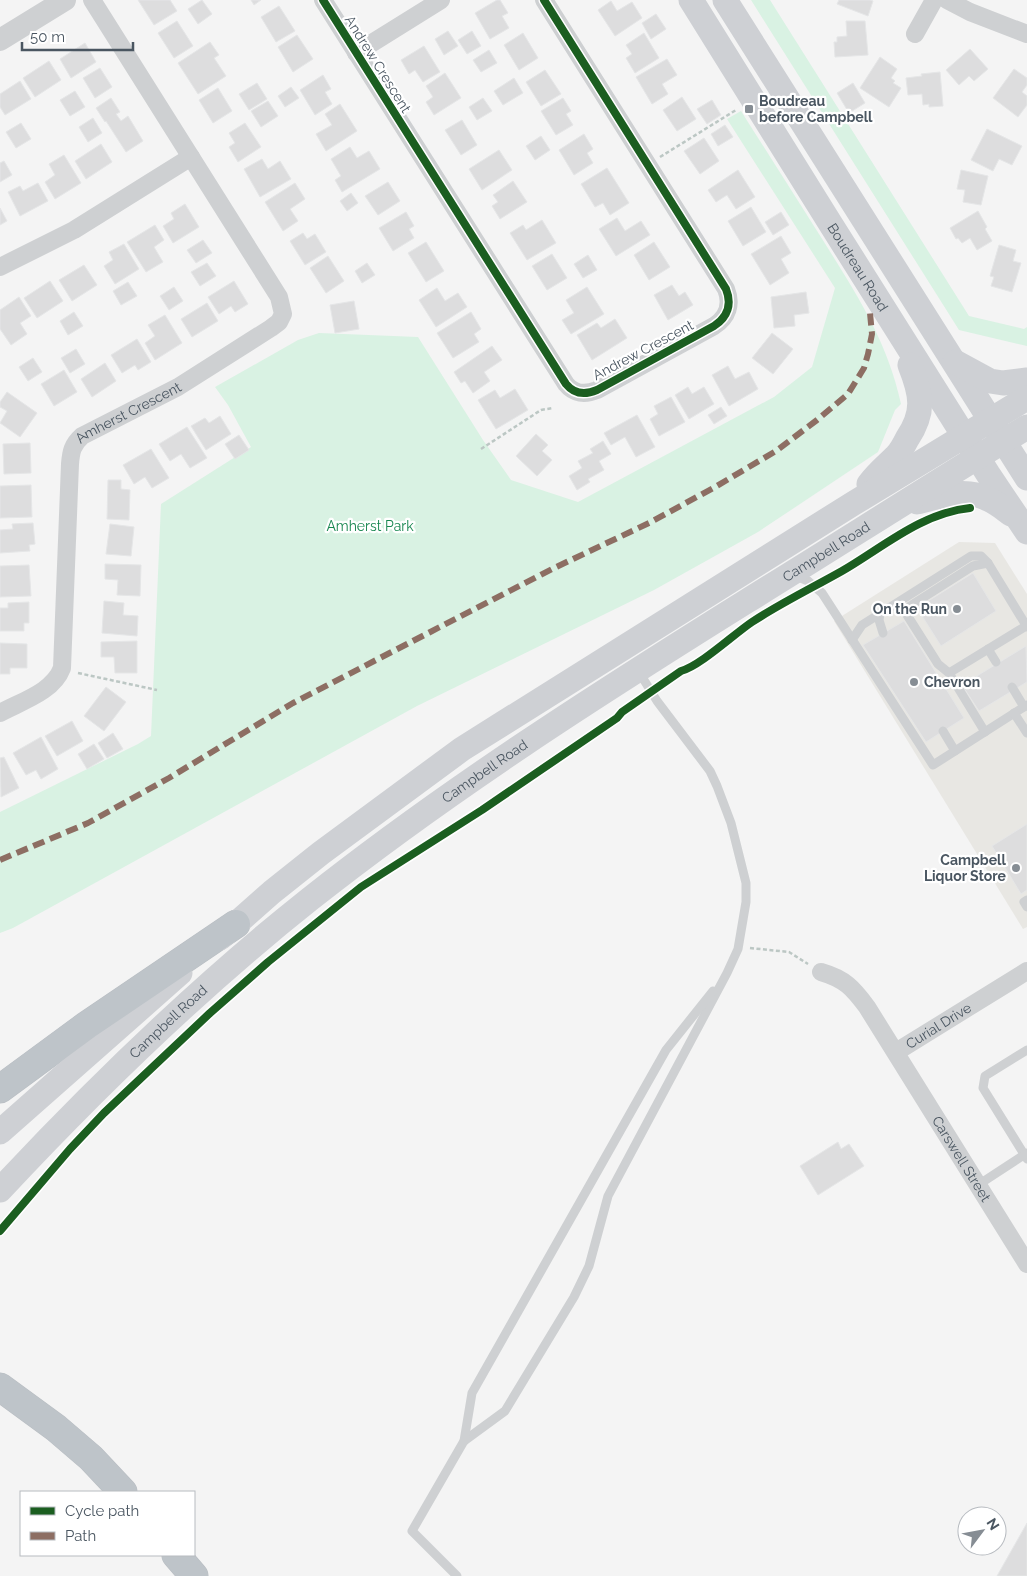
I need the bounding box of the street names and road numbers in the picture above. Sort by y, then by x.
street label: Andrew Crescent [342,12,414,116]
street label: Boudreau Road [824,220,891,314]
street label: Andrew Crescent [590,317,696,383]
street label: Amherst Crescent [72,379,185,446]
street label: Campbell Road [780,518,873,585]
street label: Campbell Road [439,736,530,806]
street label: Campbell Road [126,982,210,1062]
street label: Curial Drive [903,999,974,1052]
street label: Carswell Street [929,1113,994,1205]

